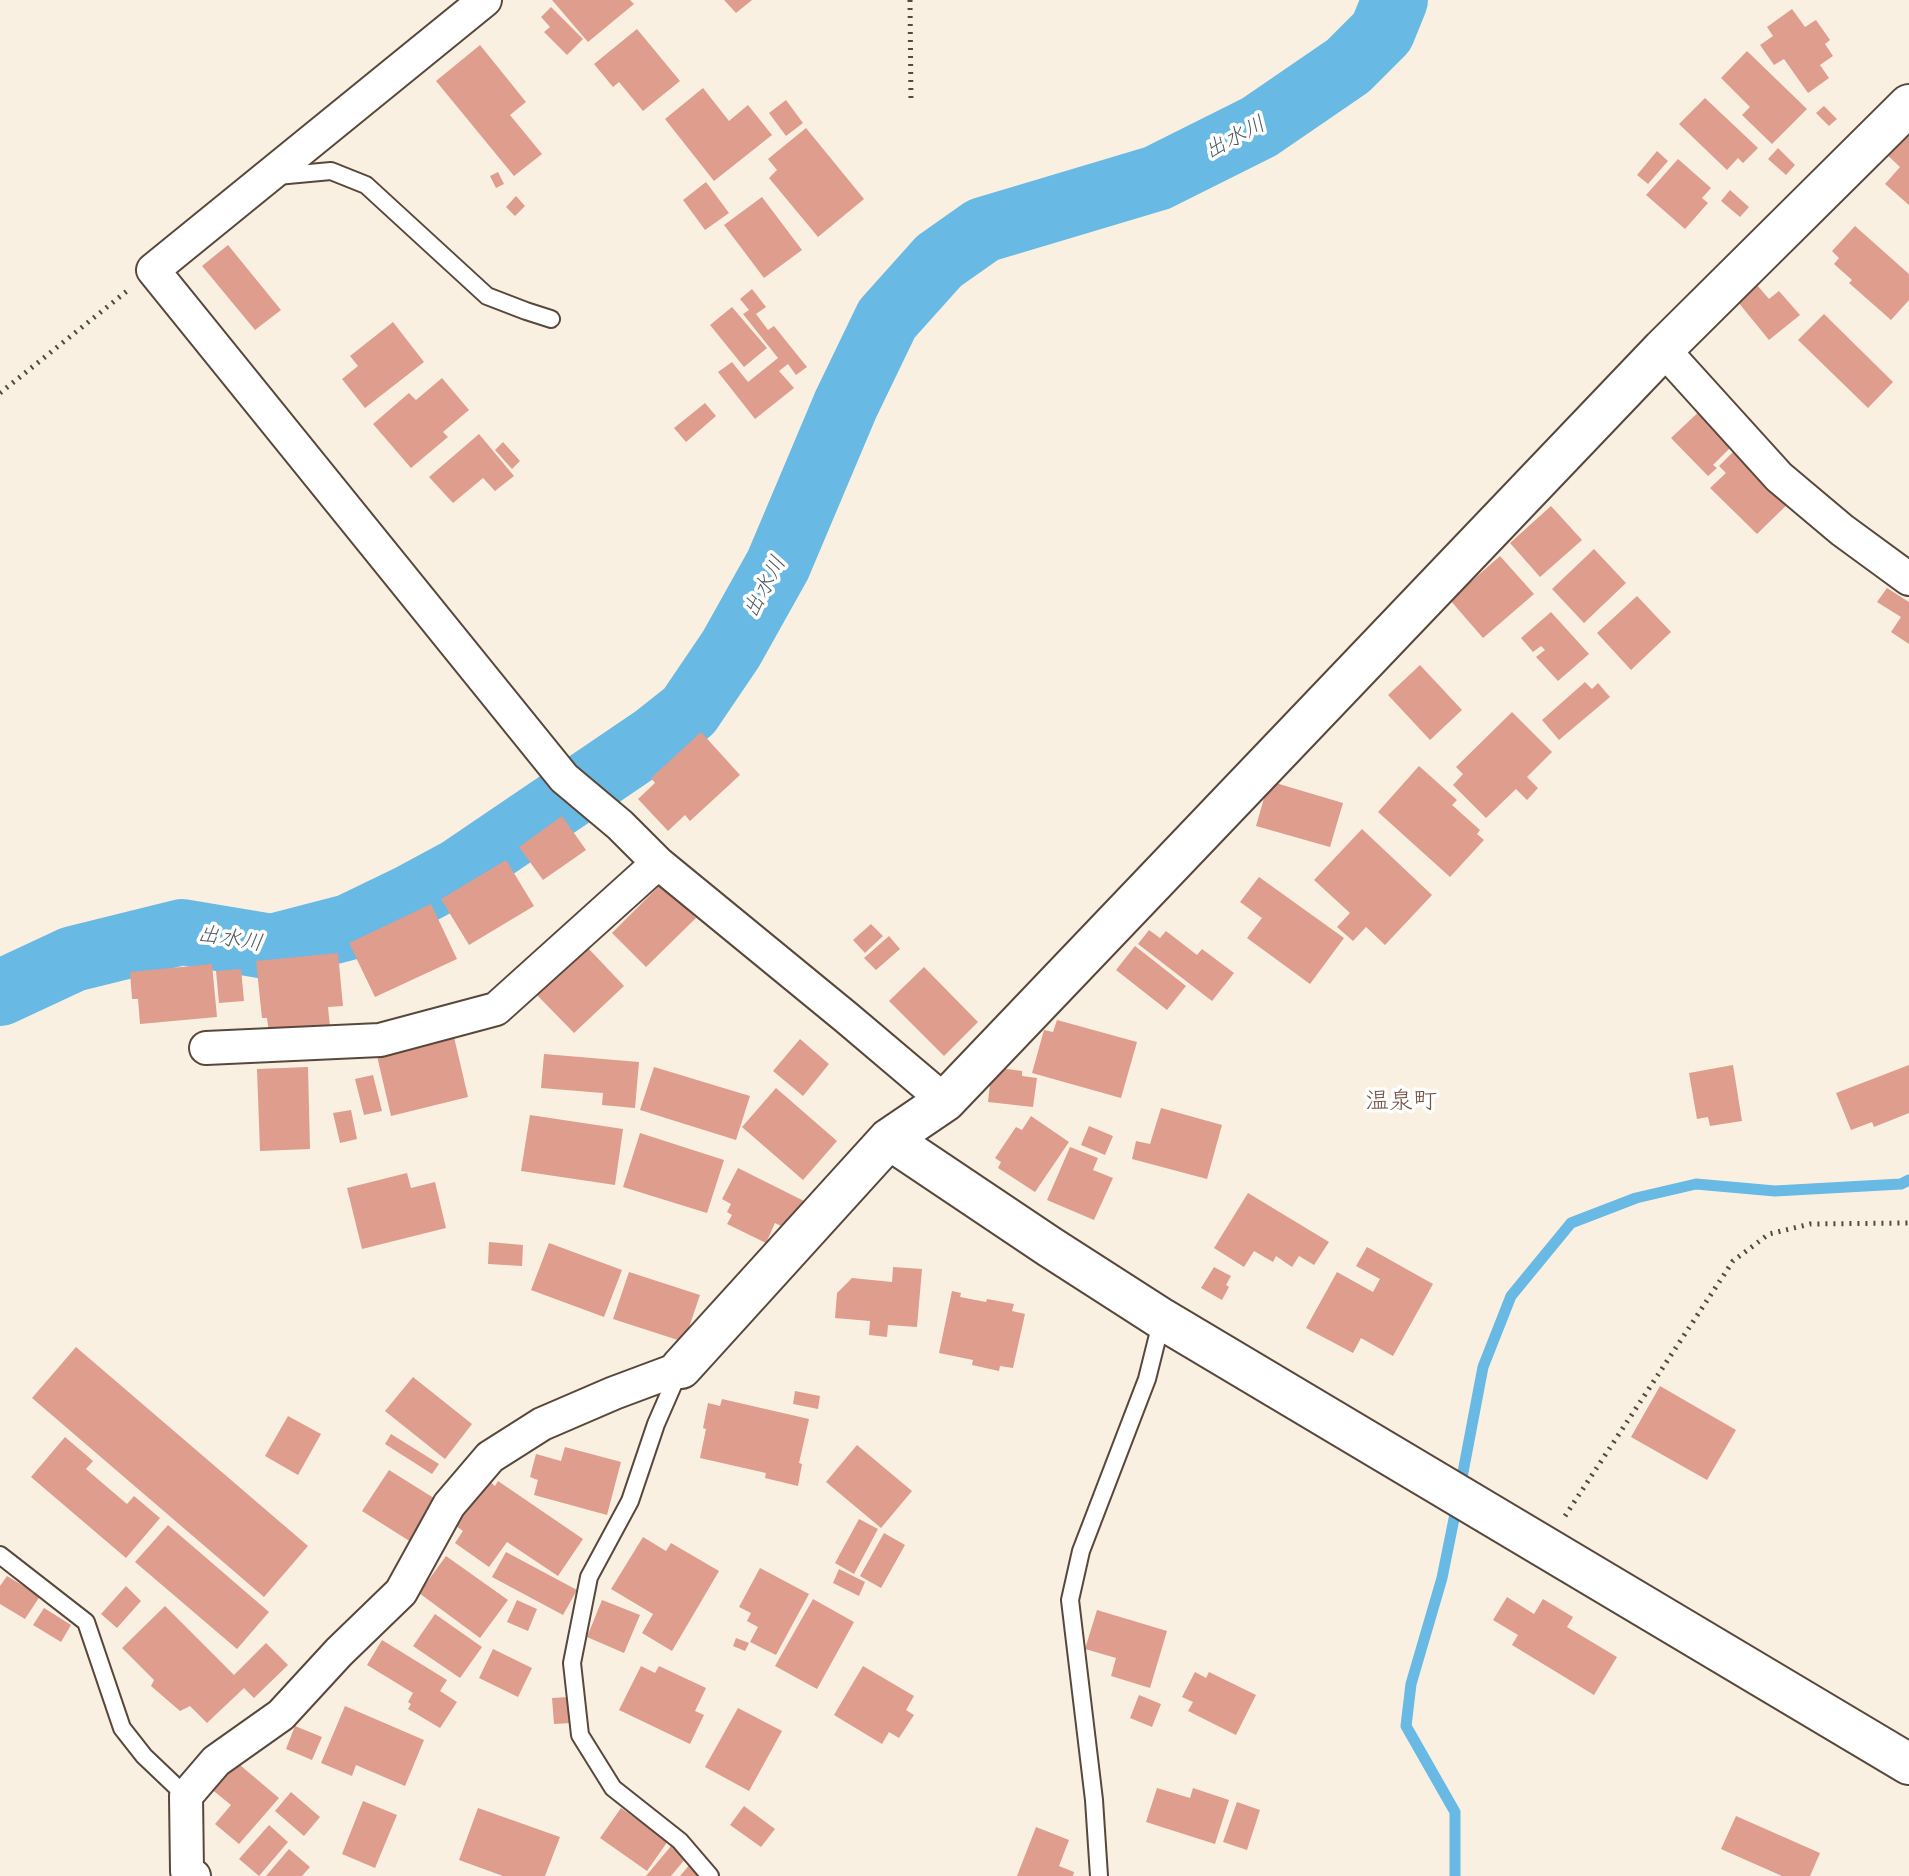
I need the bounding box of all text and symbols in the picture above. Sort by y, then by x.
water label: 出水川 [1200,111,1270,165]
water label: 出水川 [738,552,792,622]
water label: 出水川 [195,921,265,957]
district label: 温泉町 [1365,1087,1437,1115]

